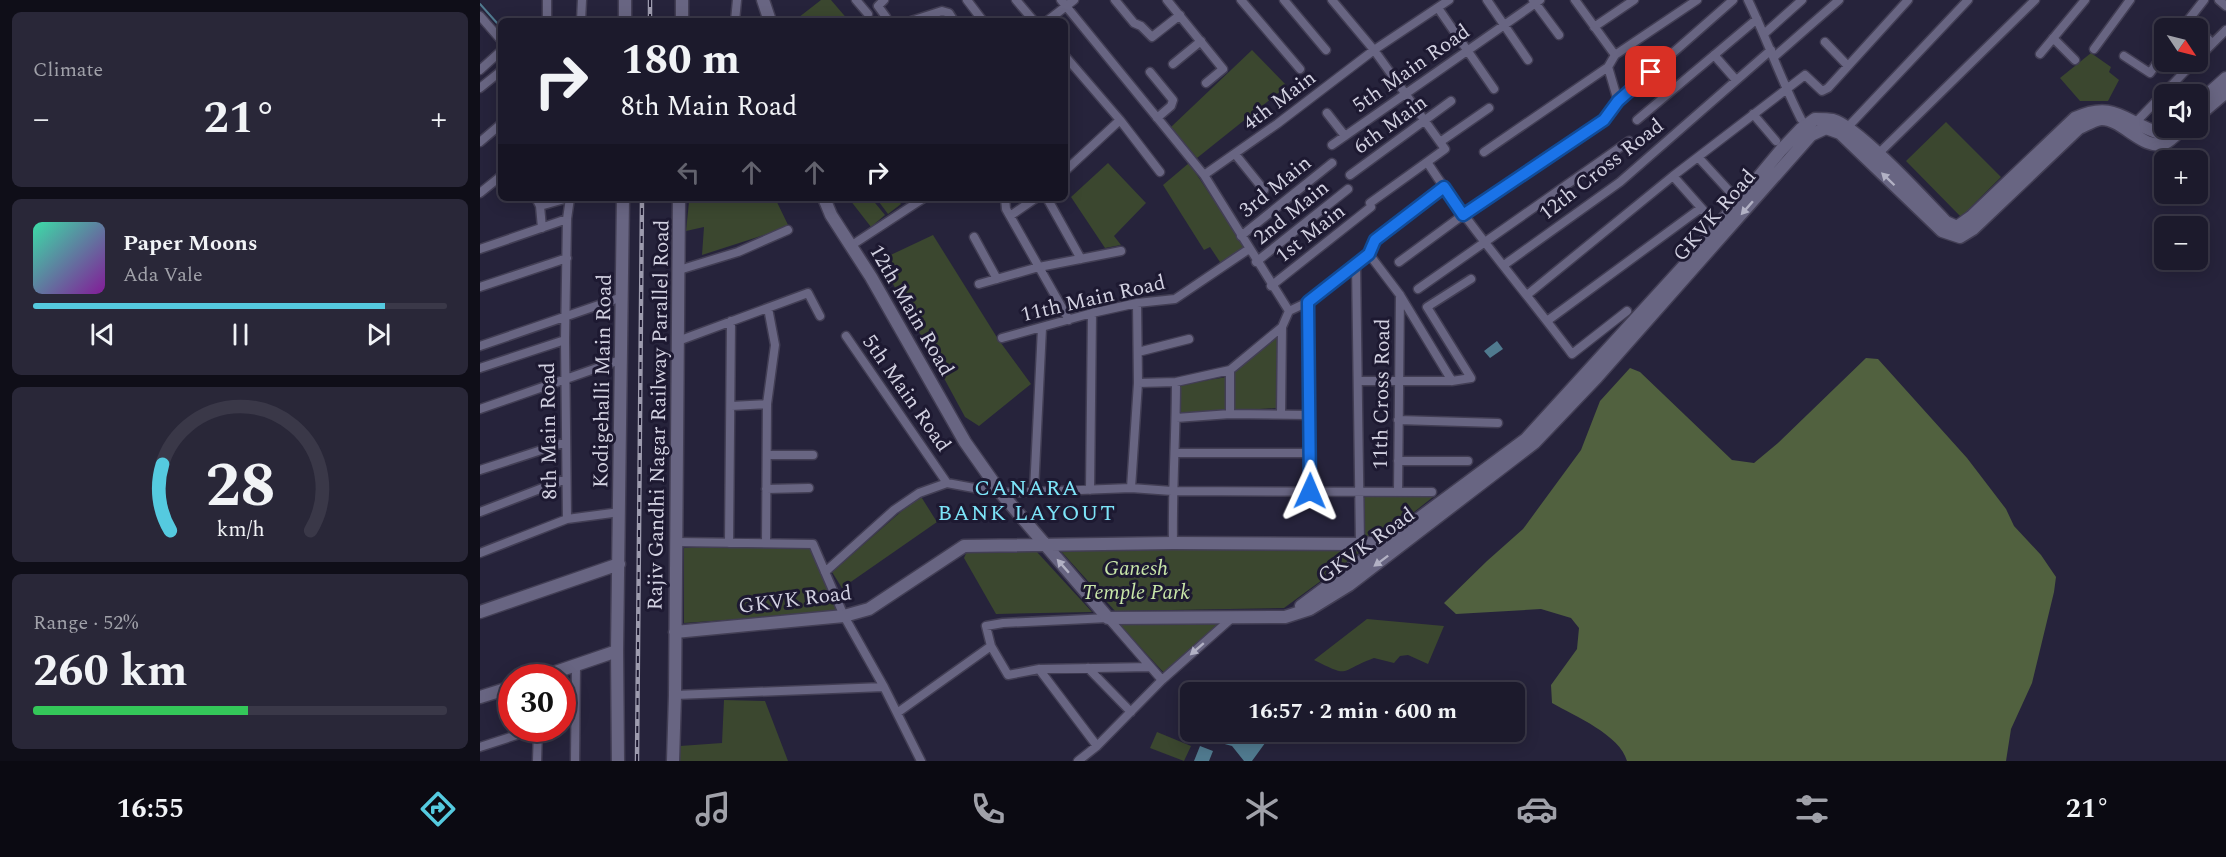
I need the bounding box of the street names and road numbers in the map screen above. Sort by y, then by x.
street label: 5th Main Road [1346,16,1477,121]
street label: 4th Main [1236,63,1323,139]
street label: 6th Main [1347,87,1434,163]
street label: 12th Cross Road [1532,111,1671,229]
street label: 3rd Main [1233,148,1319,226]
street label: GKVK Road [1665,162,1764,269]
street label: 2nd Main [1247,172,1336,253]
street label: 1st Main [1269,196,1352,271]
street label: Rajiv Gandhi Nagar Railway Parallel Road [640,219,678,611]
street label: 12th Main Road [860,239,962,382]
street label: 11th Main Road [1018,267,1169,331]
street label: Kodigehalli Main Road [585,274,621,488]
street label: 11th Cross Road [1365,318,1399,470]
street label: 5th Main Road [854,328,959,459]
street label: 8th Main Road [532,362,566,500]
street label: GKVK Road [1311,499,1422,592]
street label: GKVK Road [737,577,854,623]

